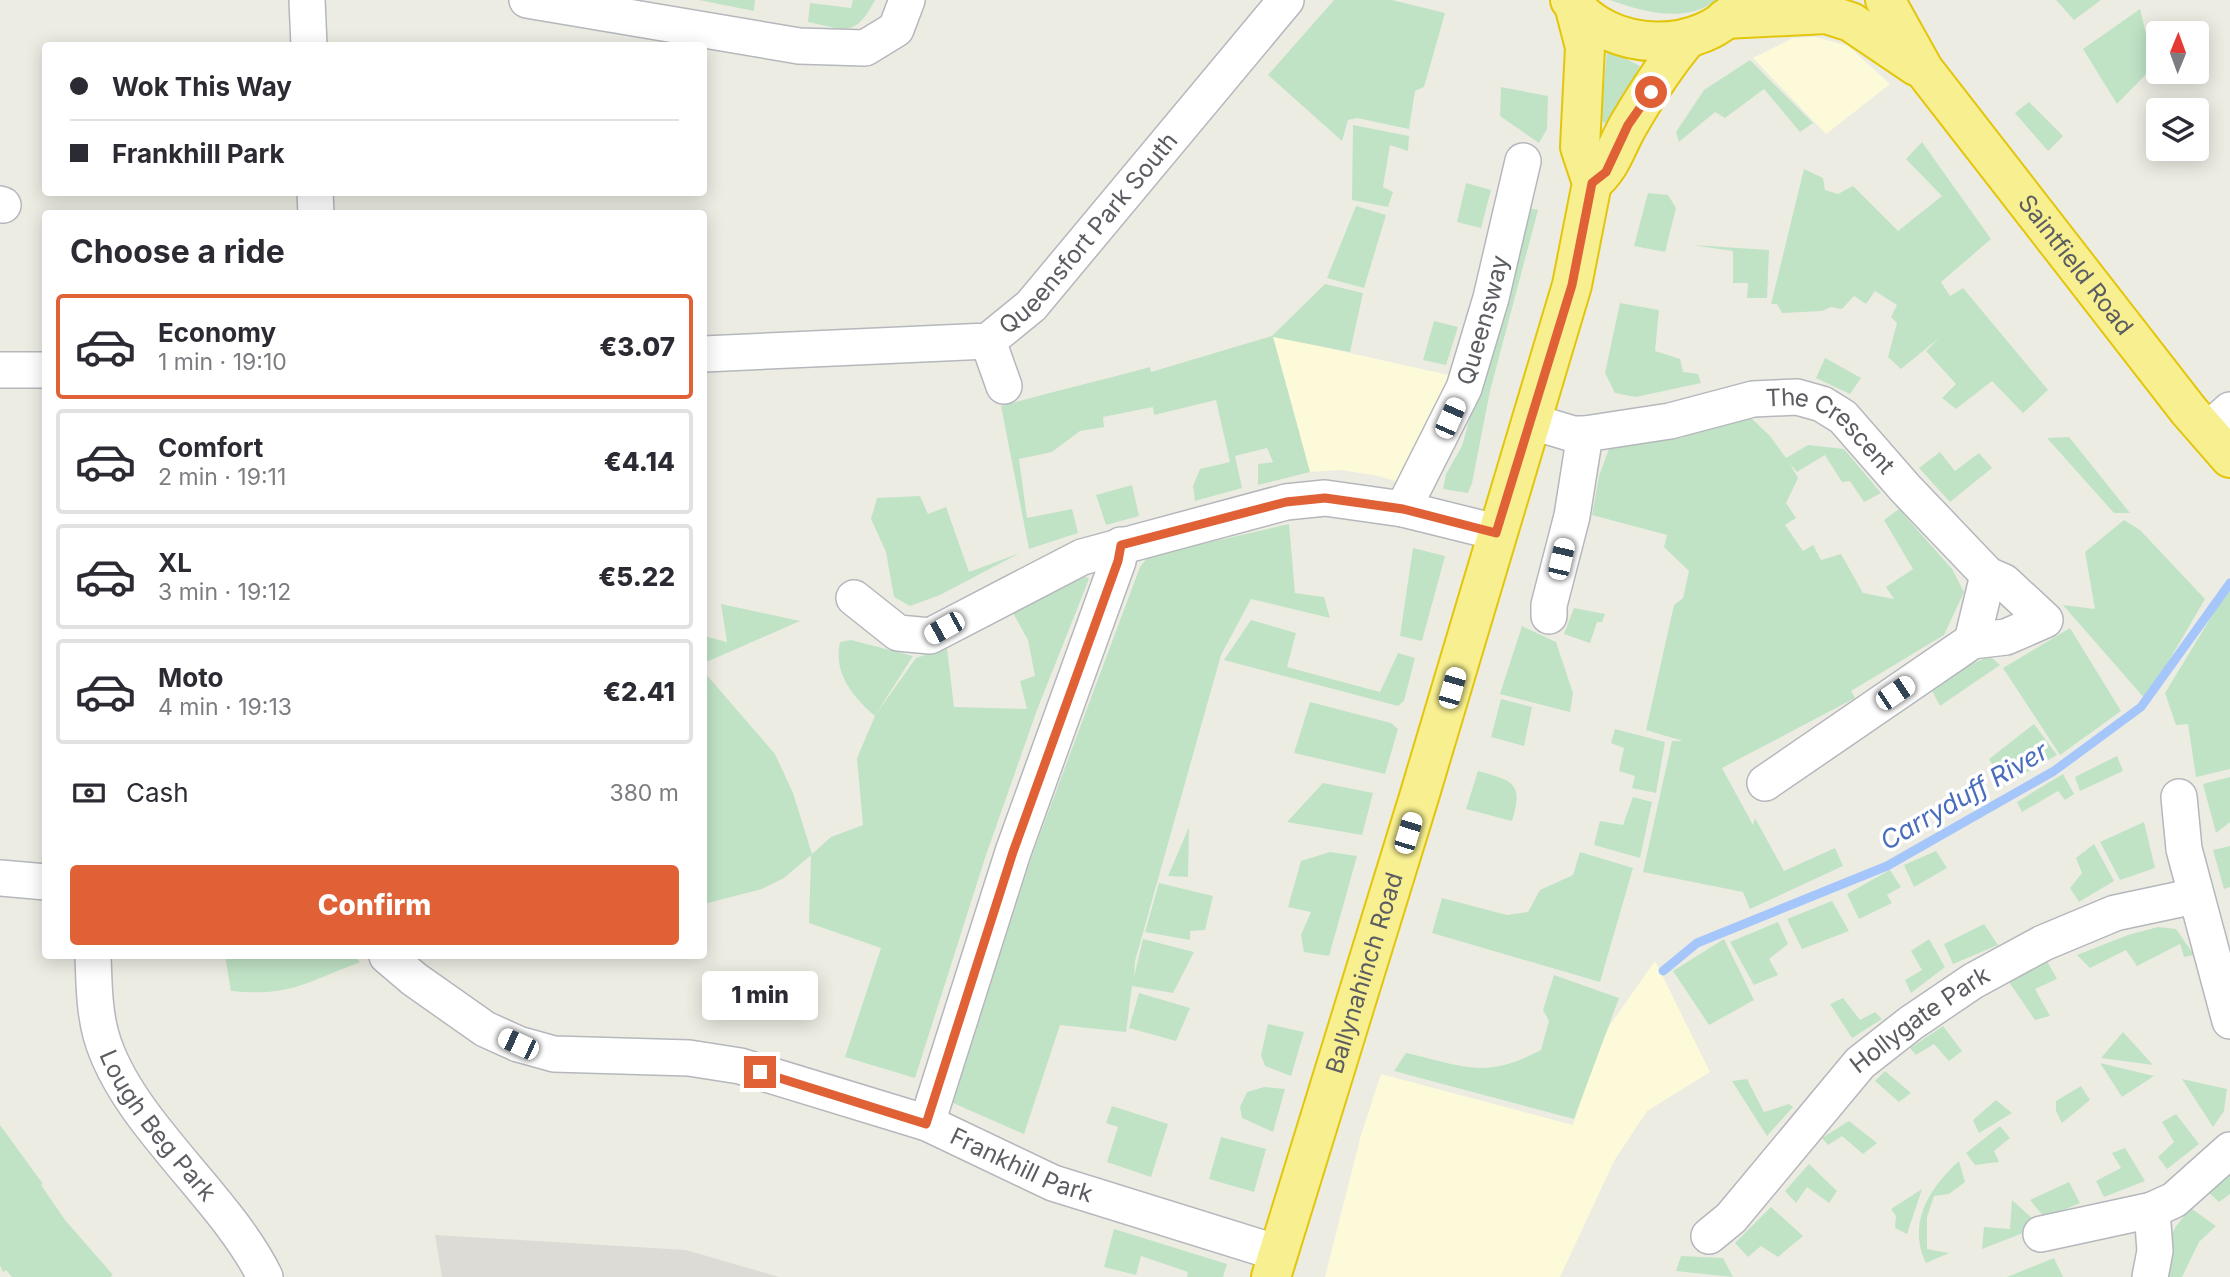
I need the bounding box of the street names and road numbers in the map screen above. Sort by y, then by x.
street label: Queensfort Park South [993,126,1183,340]
street label: Saintfield Road [2012,189,2139,341]
street label: Queensway [1451,252,1514,389]
street label: The Crescent [1765,382,1901,480]
street label: Ballynahinch Road [1320,869,1409,1077]
street label: Hollygate Park [1844,960,1994,1079]
street label: Lough Beg Park [94,1045,222,1207]
street label: Frankhill Park [946,1121,1097,1209]

